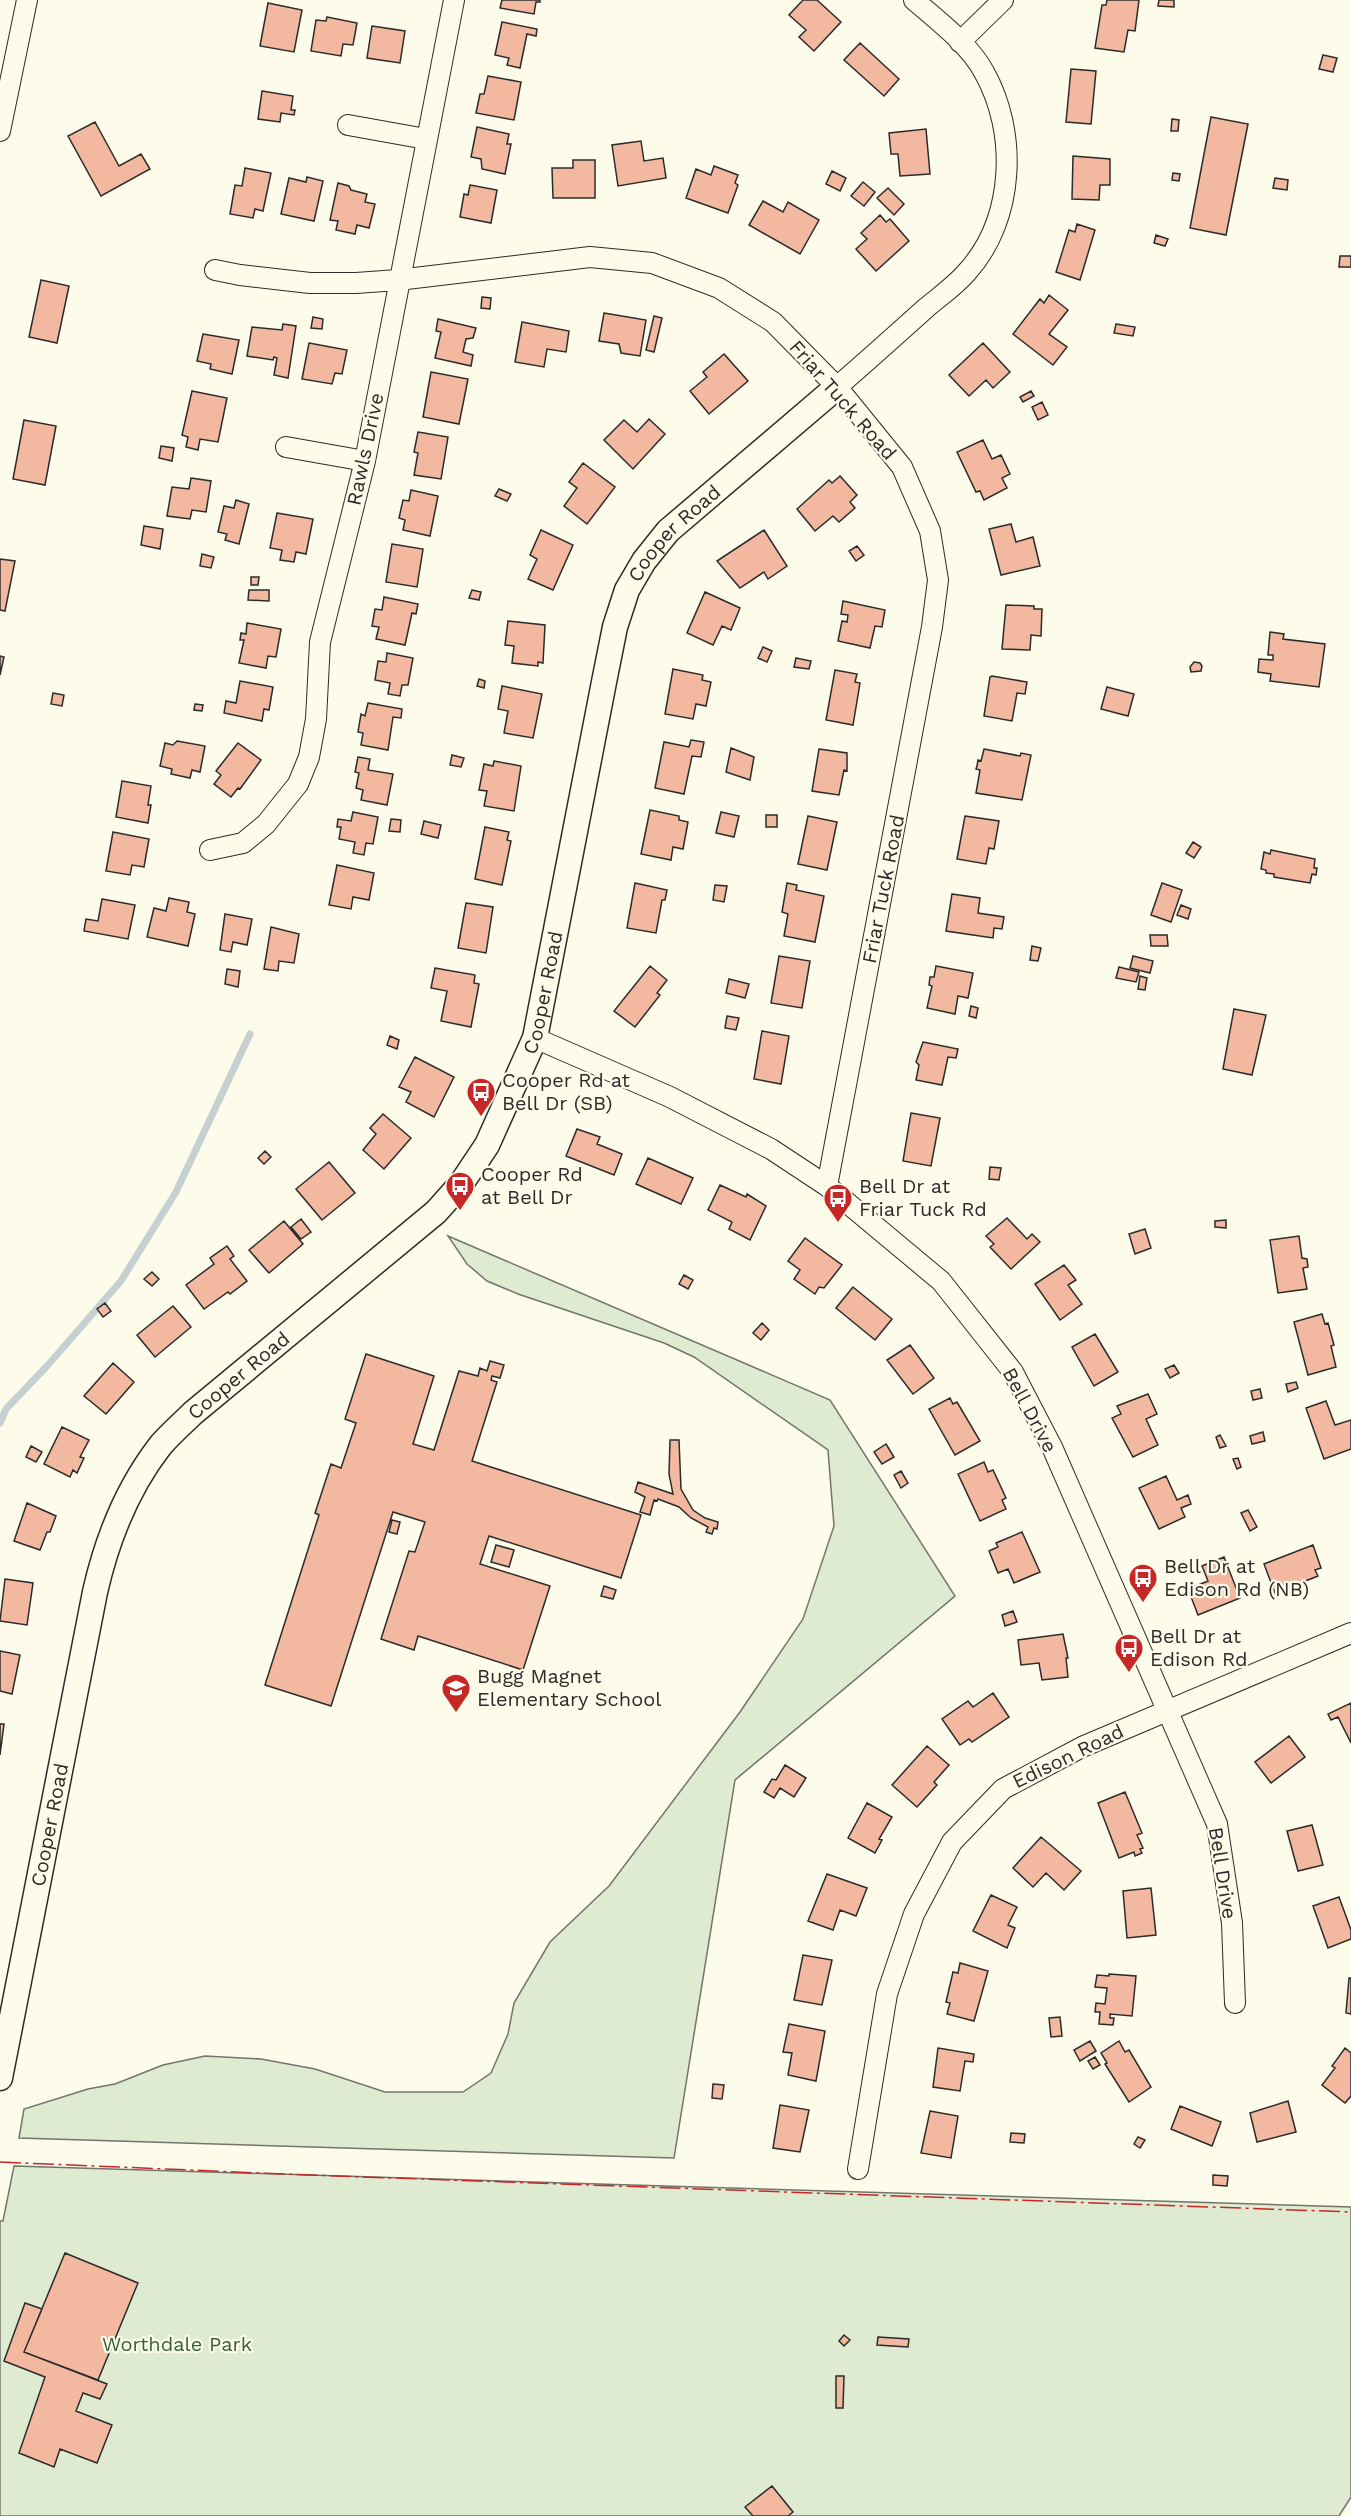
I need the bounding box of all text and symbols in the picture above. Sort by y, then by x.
street label: Friar Tuck Road [784,335,902,465]
street label: Rawls Drive [341,391,389,507]
street label: Cooper Road [623,480,725,586]
street label: Friar Tuck Road [857,813,909,965]
street label: Cooper Road [517,929,567,1058]
place label: Cooper Rd at Bell Dr (SB) [502,1068,631,1115]
bus stop icon: Cooper Rd at Bell Dr (SB) [465,1076,497,1118]
place label: Cooper Rd at Bell Dr [481,1162,583,1209]
bus stop icon: Cooper Rd at Bell Dr [444,1170,476,1212]
place label: Bell Dr at Friar Tuck Rd [859,1174,987,1221]
bus stop icon: Bell Dr at Friar Tuck Rd [822,1182,854,1224]
street label: Cooper Road [183,1326,294,1425]
street label: Bell Drive [998,1363,1062,1457]
place label: Bell Dr at Edison Rd (NB) [1164,1554,1309,1601]
bus stop icon: Bell Dr at Edison Rd (NB) [1127,1562,1159,1604]
place label: Bell Dr at Edison Rd [1150,1624,1247,1671]
bus stop icon: Bell Dr at Edison Rd [1113,1632,1145,1674]
place label: Bugg Magnet Elementary School [477,1664,661,1711]
school or university icon: Bugg Magnet Elementary School [440,1672,472,1714]
street label: Edison Road [1008,1719,1128,1793]
street label: Cooper Road [26,1761,73,1889]
street label: Bell Drive [1204,1825,1242,1921]
park label: Worthdale Park [102,2332,252,2356]

